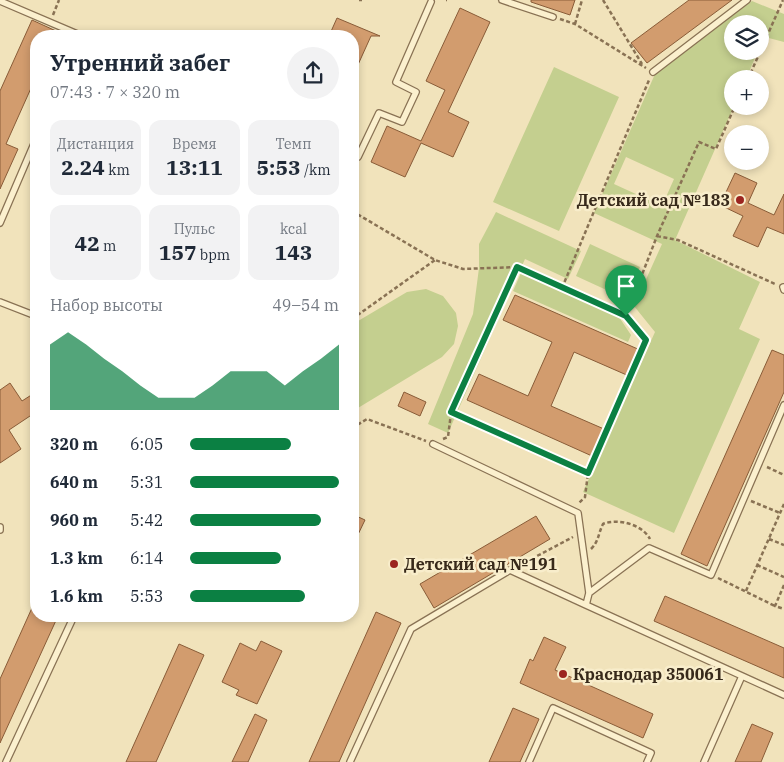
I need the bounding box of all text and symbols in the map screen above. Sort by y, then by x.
map controls [724,15,769,170]
button: layers [724,15,769,60]
button: share [287,47,339,99]
text: Утренний забег [50,48,230,77]
button: + [724,70,769,115]
text: 07:43 · 7 × 320 m [50,82,180,102]
button: − [724,125,769,170]
text: Дистанция [57,135,134,153]
text: Время [172,135,217,153]
text: Темп [276,135,311,153]
text: 2.24 [61,153,105,181]
text: 13:11 [166,153,223,181]
text: 5:53 [256,153,301,181]
text: km [105,161,130,179]
text: /km [301,161,331,179]
place label: Детский сад №183 [577,190,730,210]
marker: Детский сад №183 [734,194,746,206]
text: Пульс [174,220,215,238]
text: kcal [280,220,307,238]
text: 42 [75,229,100,257]
text: m [100,237,116,255]
text: 157 [159,238,197,266]
text: 143 [275,238,312,266]
text: bpm [197,246,230,264]
pin [605,265,647,316]
icon: arrive [612,272,640,300]
text: Набор высоты [50,295,163,315]
text: 49–54 m [272,295,339,315]
text: 320 m [50,434,98,454]
text: 6:05 [130,434,163,454]
text: 640 m [50,472,98,492]
text: 5:31 [130,472,163,492]
text: 960 m [50,510,98,530]
text: 5:42 [130,510,163,530]
text: 1.3 km [50,548,103,568]
text: 6:14 [130,548,163,568]
place label: Детский сад №191 [404,554,557,574]
marker: Детский сад №191 [388,558,400,570]
text: 1.6 km [50,586,103,606]
text: 5:53 [130,586,163,606]
place label: Краснодар 350061 [573,664,723,684]
marker: Краснодар 350061 [557,668,569,680]

